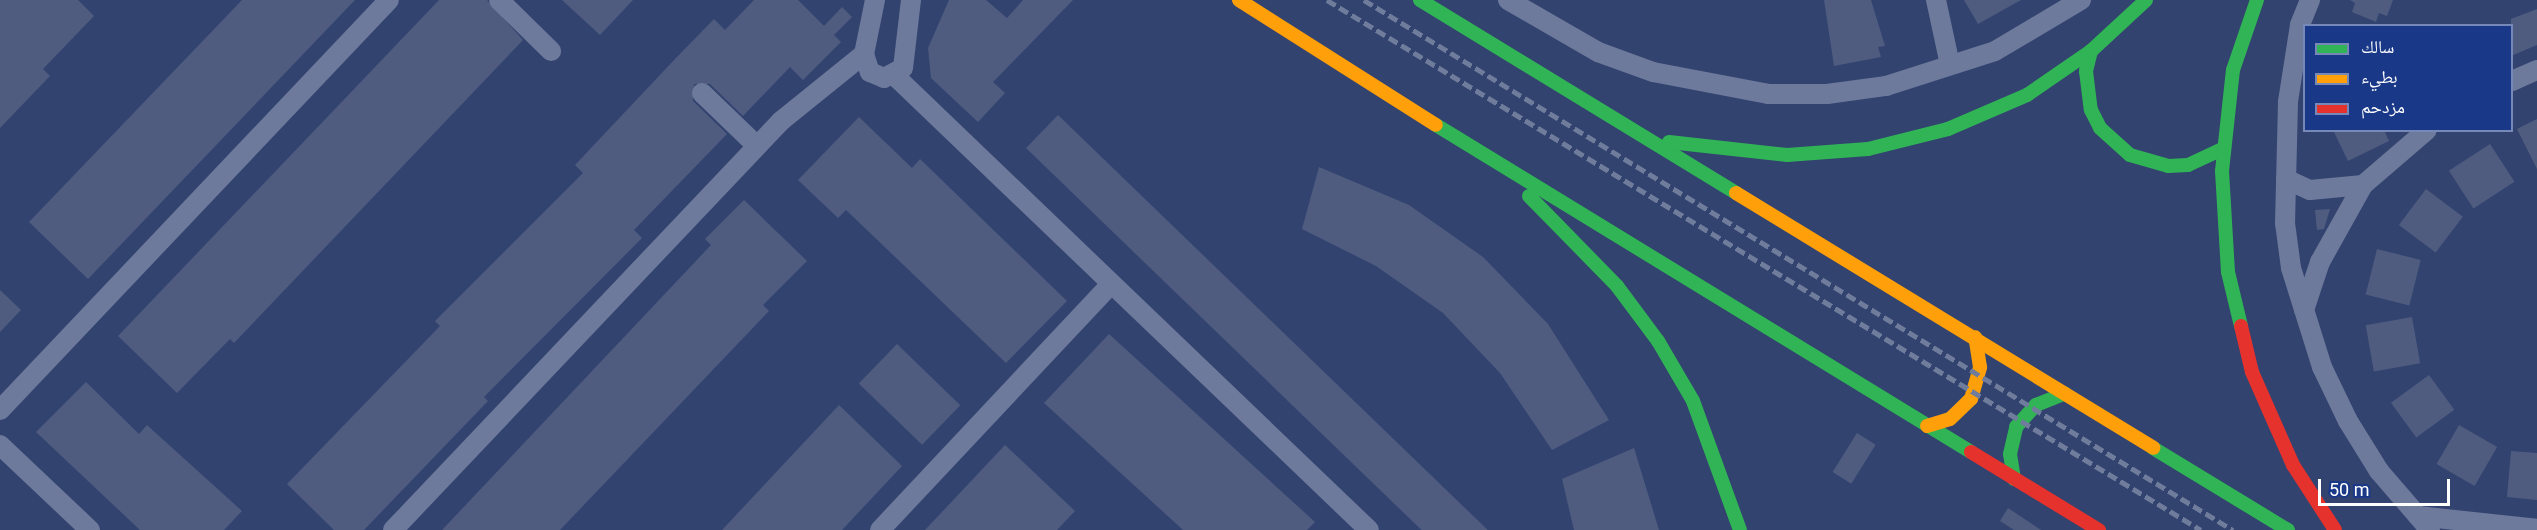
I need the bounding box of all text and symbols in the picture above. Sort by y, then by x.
legend [2303,24,2513,132]
text: سالك [2361,36,2394,57]
text: بطيء [2361,66,2398,87]
text: مزدحم [2361,96,2405,117]
scale bar [2321,467,2453,505]
text: 50 m [2329,479,2369,500]

